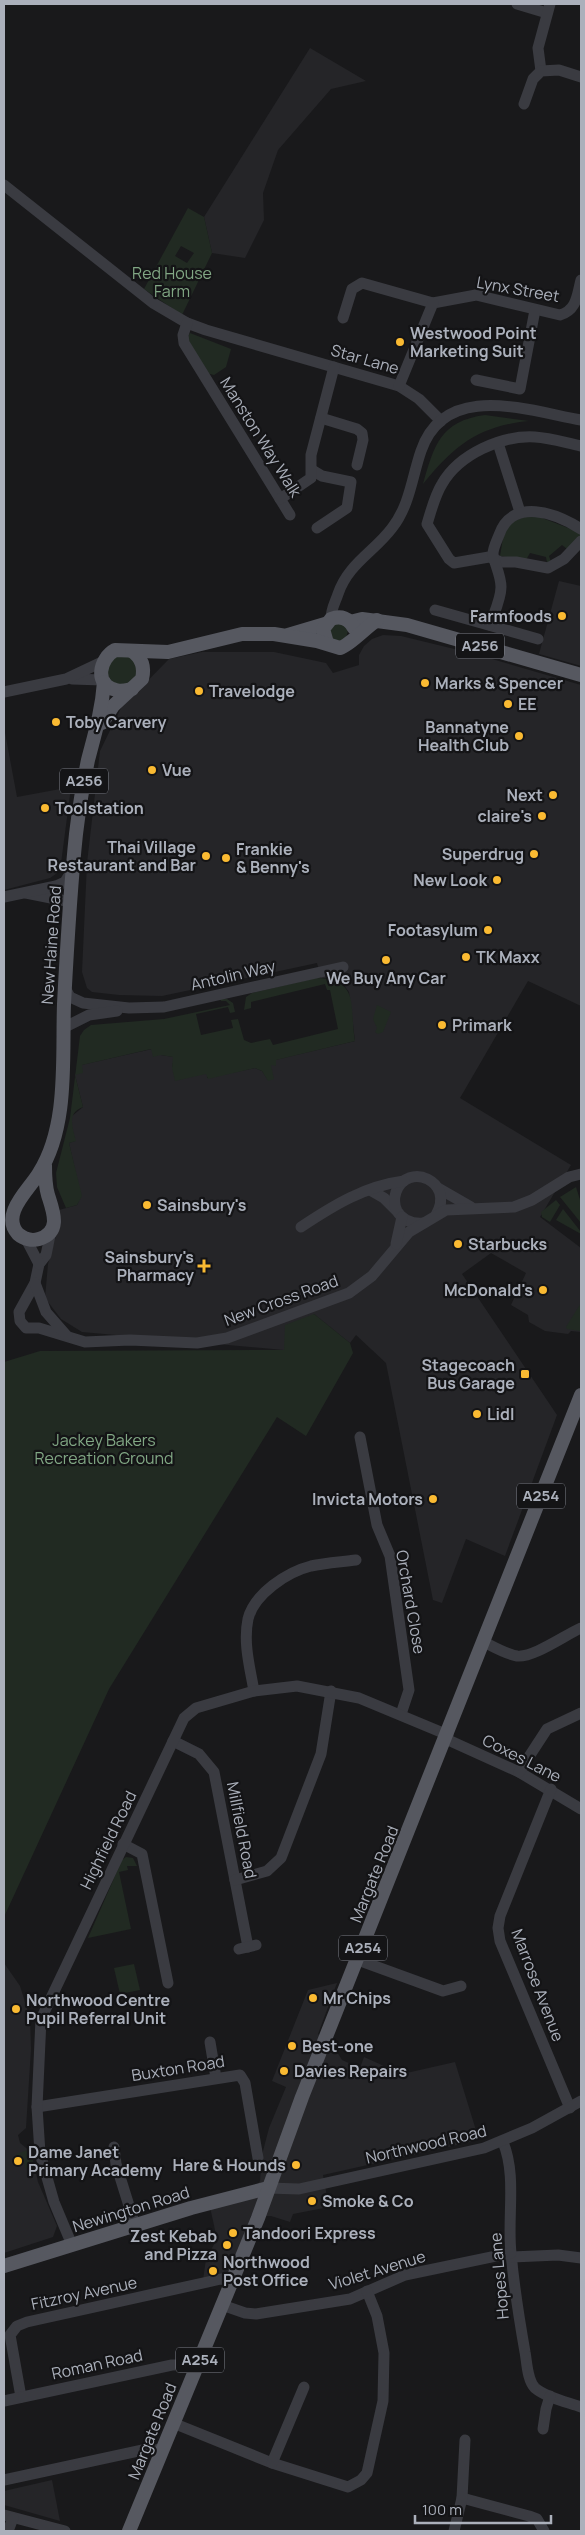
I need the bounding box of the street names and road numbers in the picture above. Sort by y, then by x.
street label: Lynx Street [475,271,561,307]
street label: Star Lane [328,339,402,379]
street label: Manston Way Walk [215,373,307,502]
road number: A256 [456,634,504,658]
road number: A256 [60,768,108,794]
street label: New Haine Road [36,885,66,1005]
street label: Antolin Way [188,954,278,995]
street label: New Cross Road [221,1269,341,1331]
road number: A254 [517,1484,565,1508]
street label: Orchard Close [391,1548,431,1656]
street label: Coxes Lane [479,1729,565,1787]
street label: Millfield Road [222,1780,262,1880]
street label: Highfield Road [75,1787,141,1893]
street label: Margate Road [345,1822,403,1926]
street label: Marrose Avenue [506,1926,570,2044]
road number: A254 [339,1936,387,1960]
street label: Buxton Road [130,2050,226,2086]
street label: Northwood Road [363,2119,489,2169]
street label: Newington Road [70,2181,192,2237]
street label: Hopes Lane [484,2232,514,2320]
street label: Violet Avenue [326,2245,428,2295]
street label: Fitzroy Avenue [29,2271,139,2315]
street label: Roman Road [49,2344,145,2384]
road number: A254 [176,2348,224,2372]
street label: Margate Road [123,2379,181,2483]

